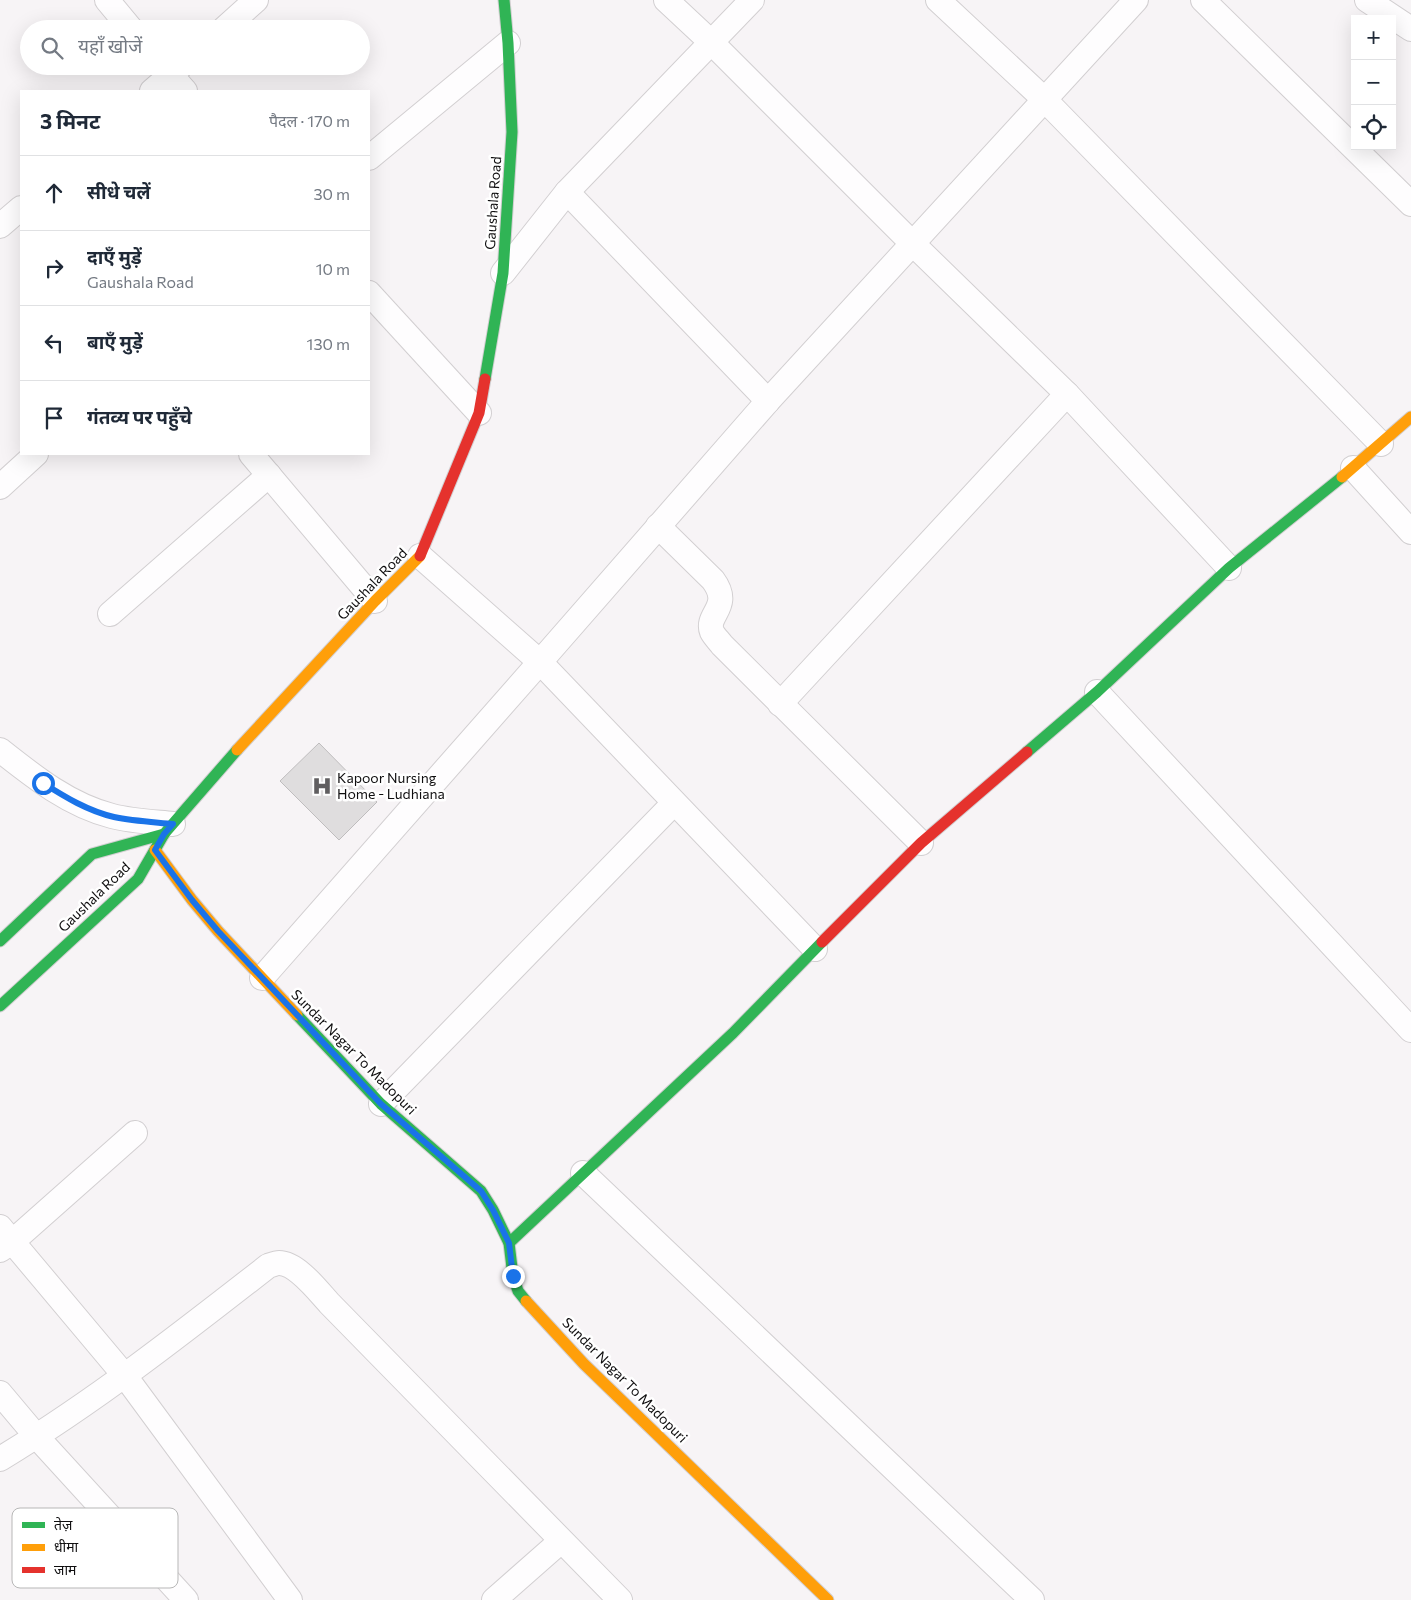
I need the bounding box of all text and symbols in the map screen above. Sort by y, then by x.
map controls [1351,15,1396,150]
button: + [1351,15,1396,60]
search box [20,20,370,75]
icon: search [38,34,66,62]
text: यहाँ खोजें [78,34,142,57]
button: − [1351,60,1396,105]
button: locate [1351,105,1396,150]
text: 3 मिनट [40,108,100,133]
text: पैदल · 170 m [269,111,350,130]
street label: Gaushala Road [481,156,504,250]
icon: ahead [40,179,68,207]
text: सीधे चलें [87,180,151,203]
text: 30 m [313,184,350,203]
text: दाएँ मुड़ें [87,245,142,268]
icon: right [40,254,68,282]
text: 10 m [316,259,350,278]
text: Gaushala Road [87,272,194,291]
icon: left [40,329,68,357]
text: बाएँ मुड़ें [87,330,143,353]
text: 130 m [307,334,350,353]
icon: arrive [40,404,68,432]
text: गंतव्य पर पहुँचे [87,405,192,428]
street label: Gaushala Road [333,544,410,623]
place label: Kapoor Nursing Home - Ludhiana [337,769,445,802]
route start [32,772,55,795]
hospital icon: Kapoor Nursing Home - Ludhiana [311,775,333,797]
street label: Gaushala Road [54,858,133,935]
street label: Sundar Nagar To Madopuri [288,986,420,1118]
route end [502,1265,525,1288]
street label: Sundar Nagar To Madopuri [559,1314,691,1446]
legend [12,1508,178,1588]
text: तेज़ [54,1516,73,1533]
text: धीमा [54,1538,79,1555]
text: जाम [54,1561,77,1578]

